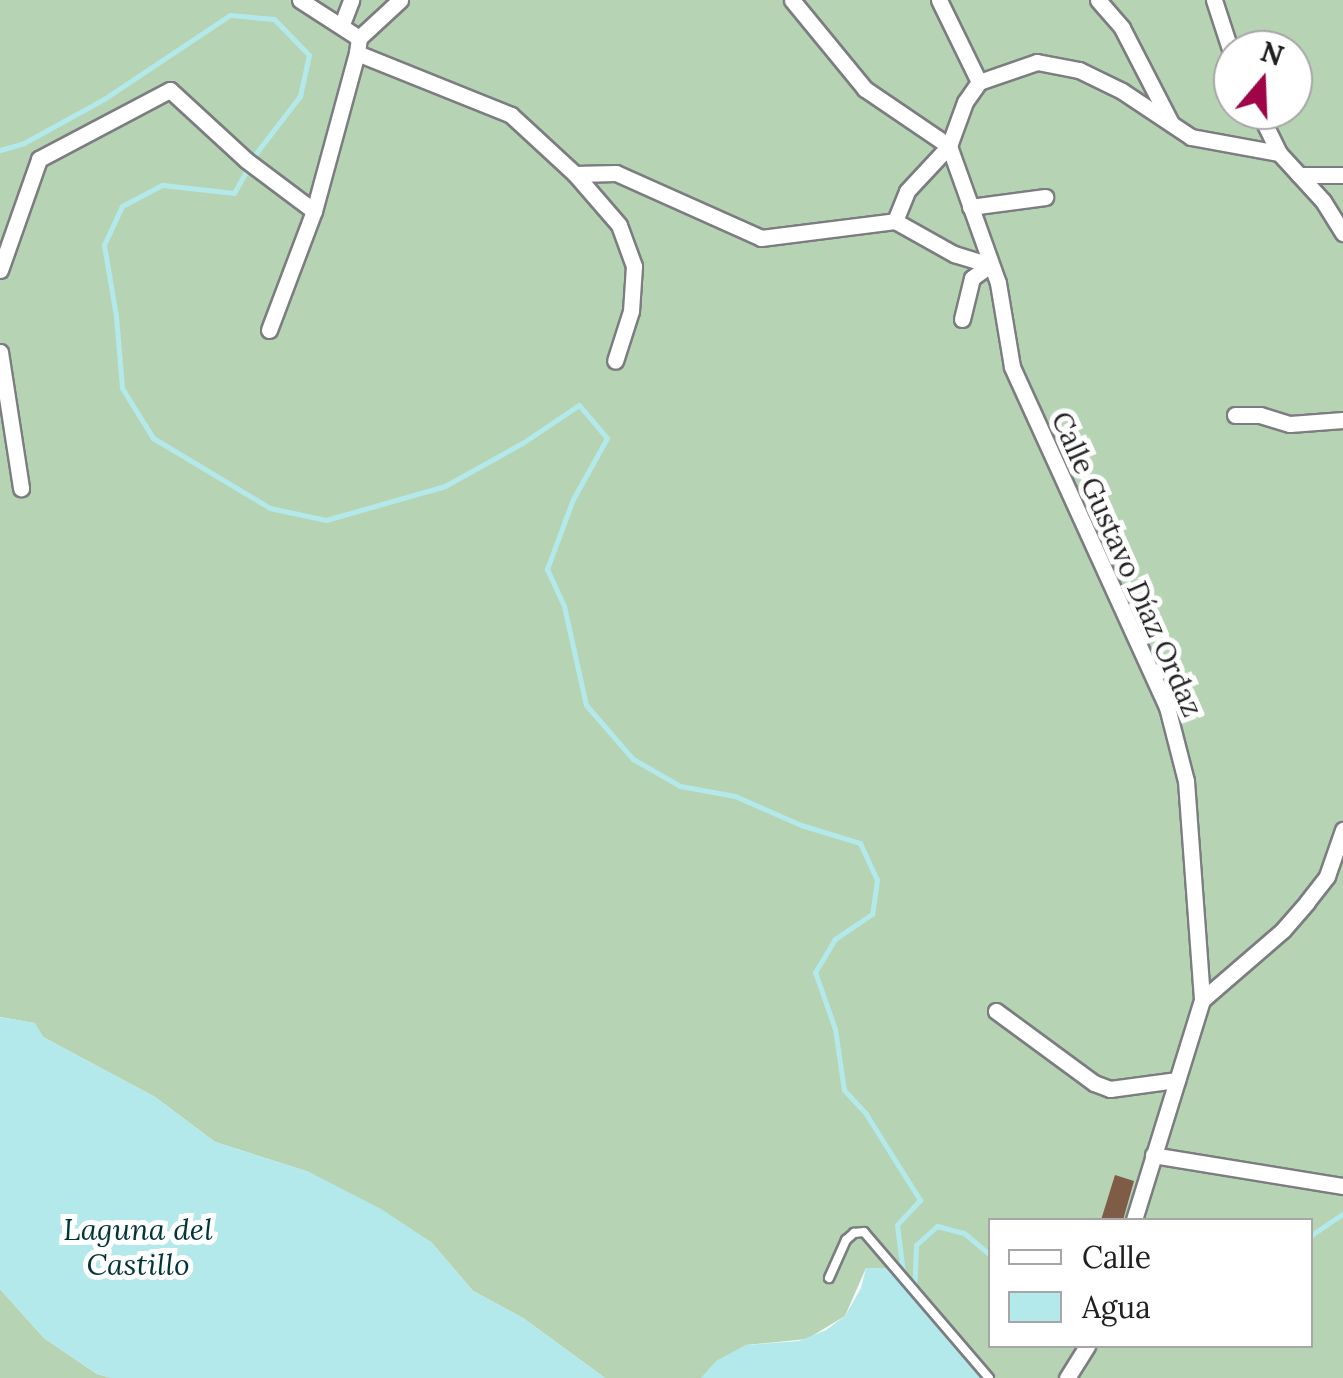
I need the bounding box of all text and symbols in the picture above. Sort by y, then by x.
north arrow [1213,30,1313,130]
text: N [1256,33,1288,74]
street label: Calle Gustavo Díaz Ordaz [1045,406,1209,722]
water label: Laguna del Castillo [63,1211,213,1282]
legend [988,1218,1313,1348]
text: Calle [1082,1238,1151,1276]
text: Agua [1082,1288,1151,1326]

